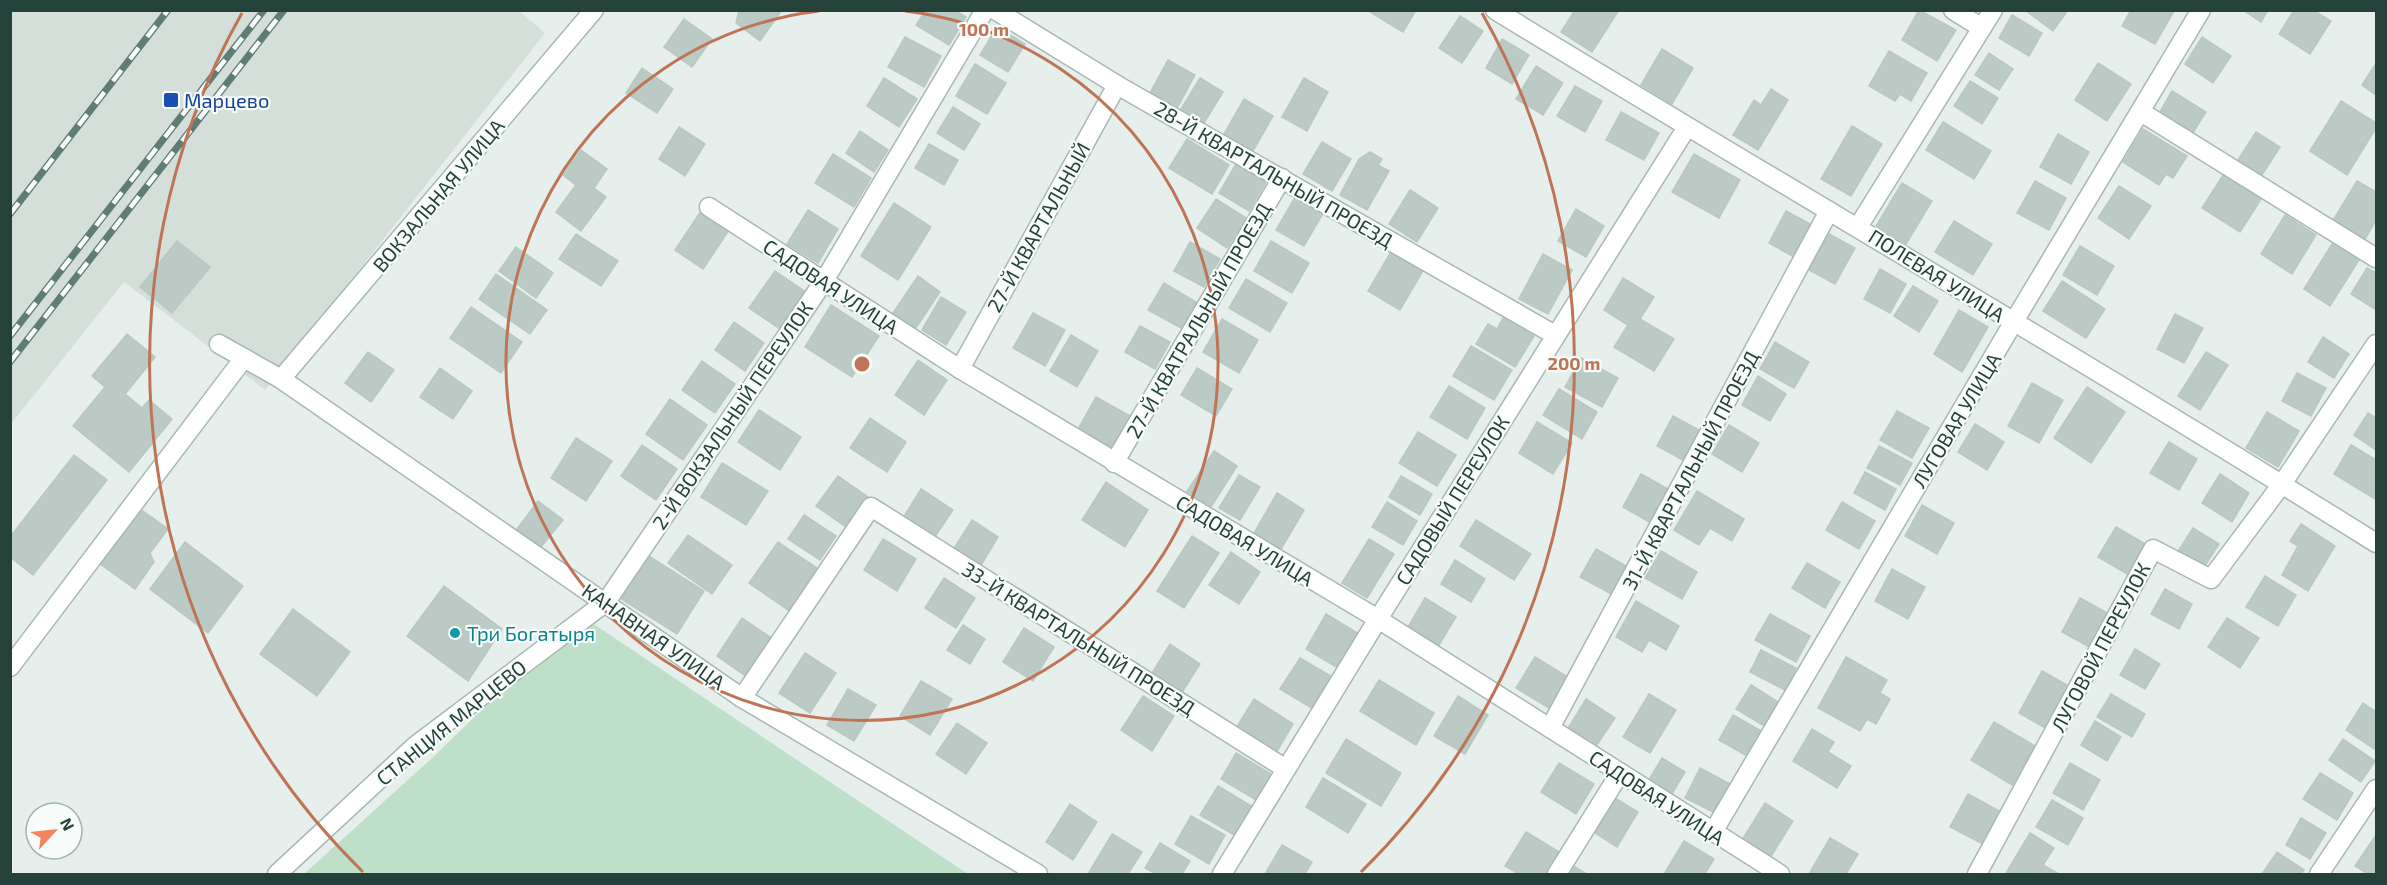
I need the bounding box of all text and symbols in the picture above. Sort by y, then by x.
text: 100 m [959,18,1009,40]
place label: Марцево [184,88,269,112]
marker: Марцево [162,91,180,109]
street label: 28-Й КВАРТАЛЬНЫЙ ПРОЕЗД [1150,96,1398,252]
street label: ВОКЗАЛЬНАЯ УЛИЦА [367,113,509,276]
street label: 27-Й КВАРТАЛЬНЫЙ [981,138,1095,316]
street label: 27-Й КВАТРАЛЬНЫЙ ПРОЕЗД [1121,198,1275,442]
street label: ПОЛЕВАЯ УЛИЦА [1865,224,2010,327]
street label: САДОВАЯ УЛИЦА [759,233,903,339]
street label: 2-Й ВОКЗАЛЬНЫЙ ПЕРЕУЛОК [647,297,817,533]
street label: 31-Й КВАРТАЛЬНЫЙ ПРОЕЗД [1617,346,1763,594]
street label: ЛУГОВАЯ УЛИЦА [1906,348,2006,492]
text: 200 m [1548,352,1600,374]
centre of rings [852,354,872,374]
street label: САДОВЫЙ ПЕРЕУЛОК [1390,411,1514,589]
street label: САДОВАЯ УЛИЦА [1172,490,1319,591]
street label: 33-Й КВАРТАЛЬНЫЙ ПРОЕЗД [958,556,1200,720]
street label: ЛУГОВОЙ ПЕРЕУЛОК [2045,558,2155,736]
street label: КАНАВНАЯ УЛИЦА [578,578,730,695]
place label: Три Богатыря [467,621,595,645]
marker: Три Богатыря [448,626,462,640]
street label: СТАНЦИЯ МАРЦЕВО [371,654,531,790]
street label: САДОВАЯ УЛИЦА [1585,744,1729,850]
north arrow [24,801,84,861]
text: N [57,814,79,833]

